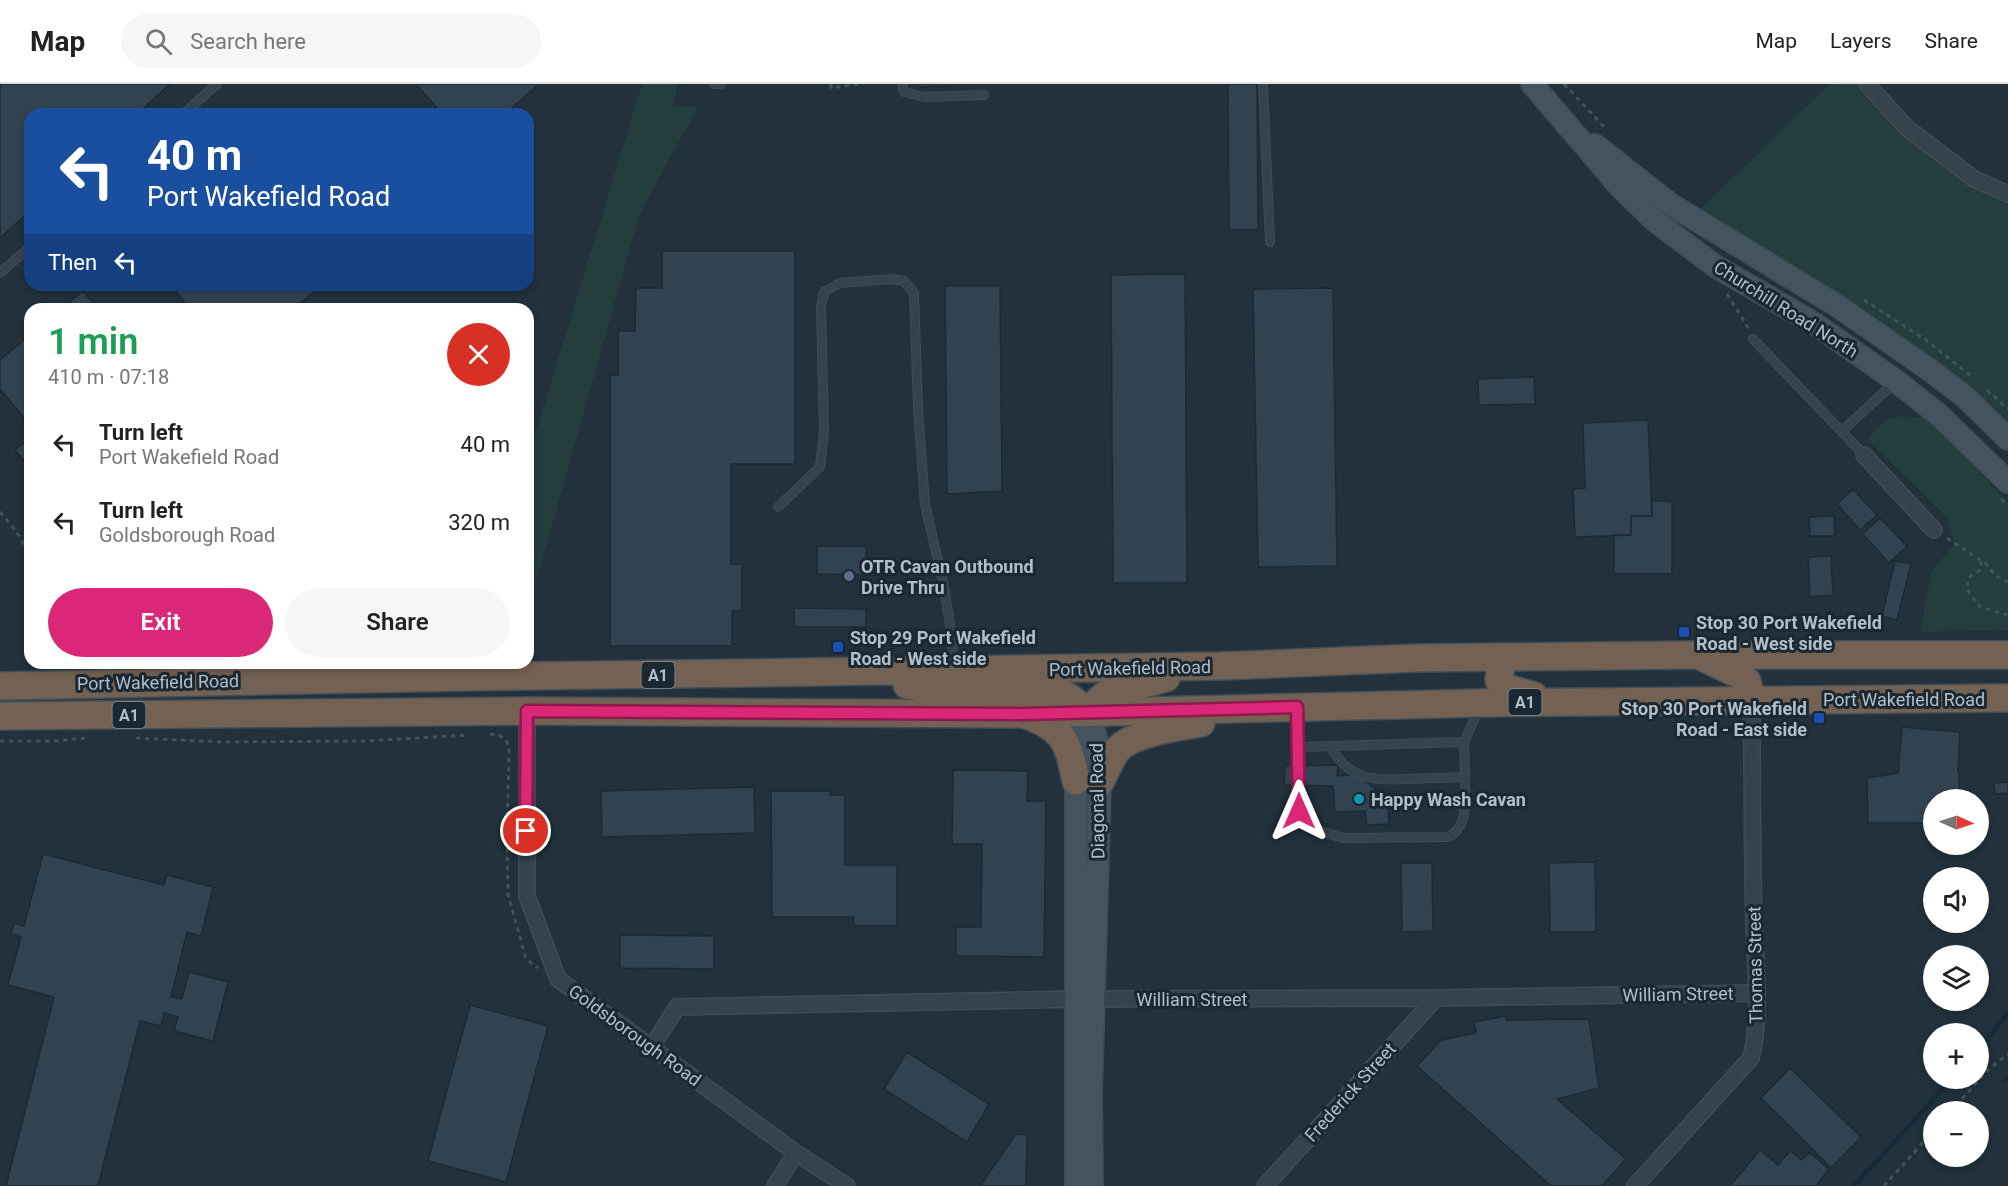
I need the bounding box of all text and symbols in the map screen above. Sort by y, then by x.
search box [121,14,541,68]
text: Map [30,25,85,58]
icon: search [142,25,175,58]
text: Search here [190,29,306,54]
text: Map [1755,29,1797,53]
text: Layers [1830,29,1891,53]
text: Share [1924,29,1978,53]
text: 40 m [147,131,242,180]
icon: left [48,132,126,210]
text: Port Wakefield Road [147,181,390,213]
icon: left [109,246,142,279]
text: Then [48,250,97,275]
street label: Churchill Road North [1710,256,1862,362]
text: 1 min [48,321,138,363]
button: close [447,323,510,386]
text: 410 m · 07:18 [48,365,169,389]
text: Turn left [99,420,183,445]
icon: left [48,428,81,461]
text: 40 m [461,432,510,457]
text: Port Wakefield Road [99,445,279,469]
text: Turn left [99,498,183,523]
icon: left [48,506,81,539]
text: 320 m [448,510,510,535]
text: Goldsborough Road [99,523,275,547]
place label: OTR Cavan Outbound Drive Thru [861,556,1034,598]
marker: OTR Cavan Outbound Drive Thru [842,569,856,583]
button: Exit [48,588,273,657]
button: Share [285,588,510,657]
place label: Stop 30 Port Wakefield Road - West side [1696,612,1882,654]
marker: Stop 30 Port Wakefield Road - West side [1677,625,1691,639]
place label: Stop 29 Port Wakefield Road - West side [850,627,1036,669]
marker: Stop 29 Port Wakefield Road - West side [831,640,845,654]
street label: Port Wakefield Road [1049,656,1211,680]
road number: A1 [642,662,674,688]
street label: Port Wakefield Road [77,670,239,694]
road number: A1 [1508,689,1541,715]
street label: Port Wakefield Road [1823,689,1985,710]
place label: Stop 30 Port Wakefield Road - East side [1621,698,1807,740]
road number: A1 [112,702,146,728]
marker: Stop 30 Port Wakefield Road - East side [1812,711,1826,725]
street label: Diagonal Road [1085,743,1109,859]
position arrow [1267,779,1331,843]
place label: Happy Wash Cavan [1371,789,1526,810]
north arrow [1923,789,1989,855]
map controls [1923,789,1989,1167]
marker: Happy Wash Cavan [1352,792,1366,806]
pin [500,805,551,856]
icon: arrive [509,814,542,847]
button: sound [1923,867,1989,933]
street label: Thomas Street [1743,906,1767,1024]
button: layers [1923,945,1989,1011]
street label: Goldsborough Road [565,980,705,1090]
street label: William Street [1622,983,1734,1005]
street label: William Street [1136,989,1248,1010]
button: + [1923,1023,1989,1089]
street label: Frederick Street [1300,1038,1400,1146]
button: − [1923,1101,1989,1167]

